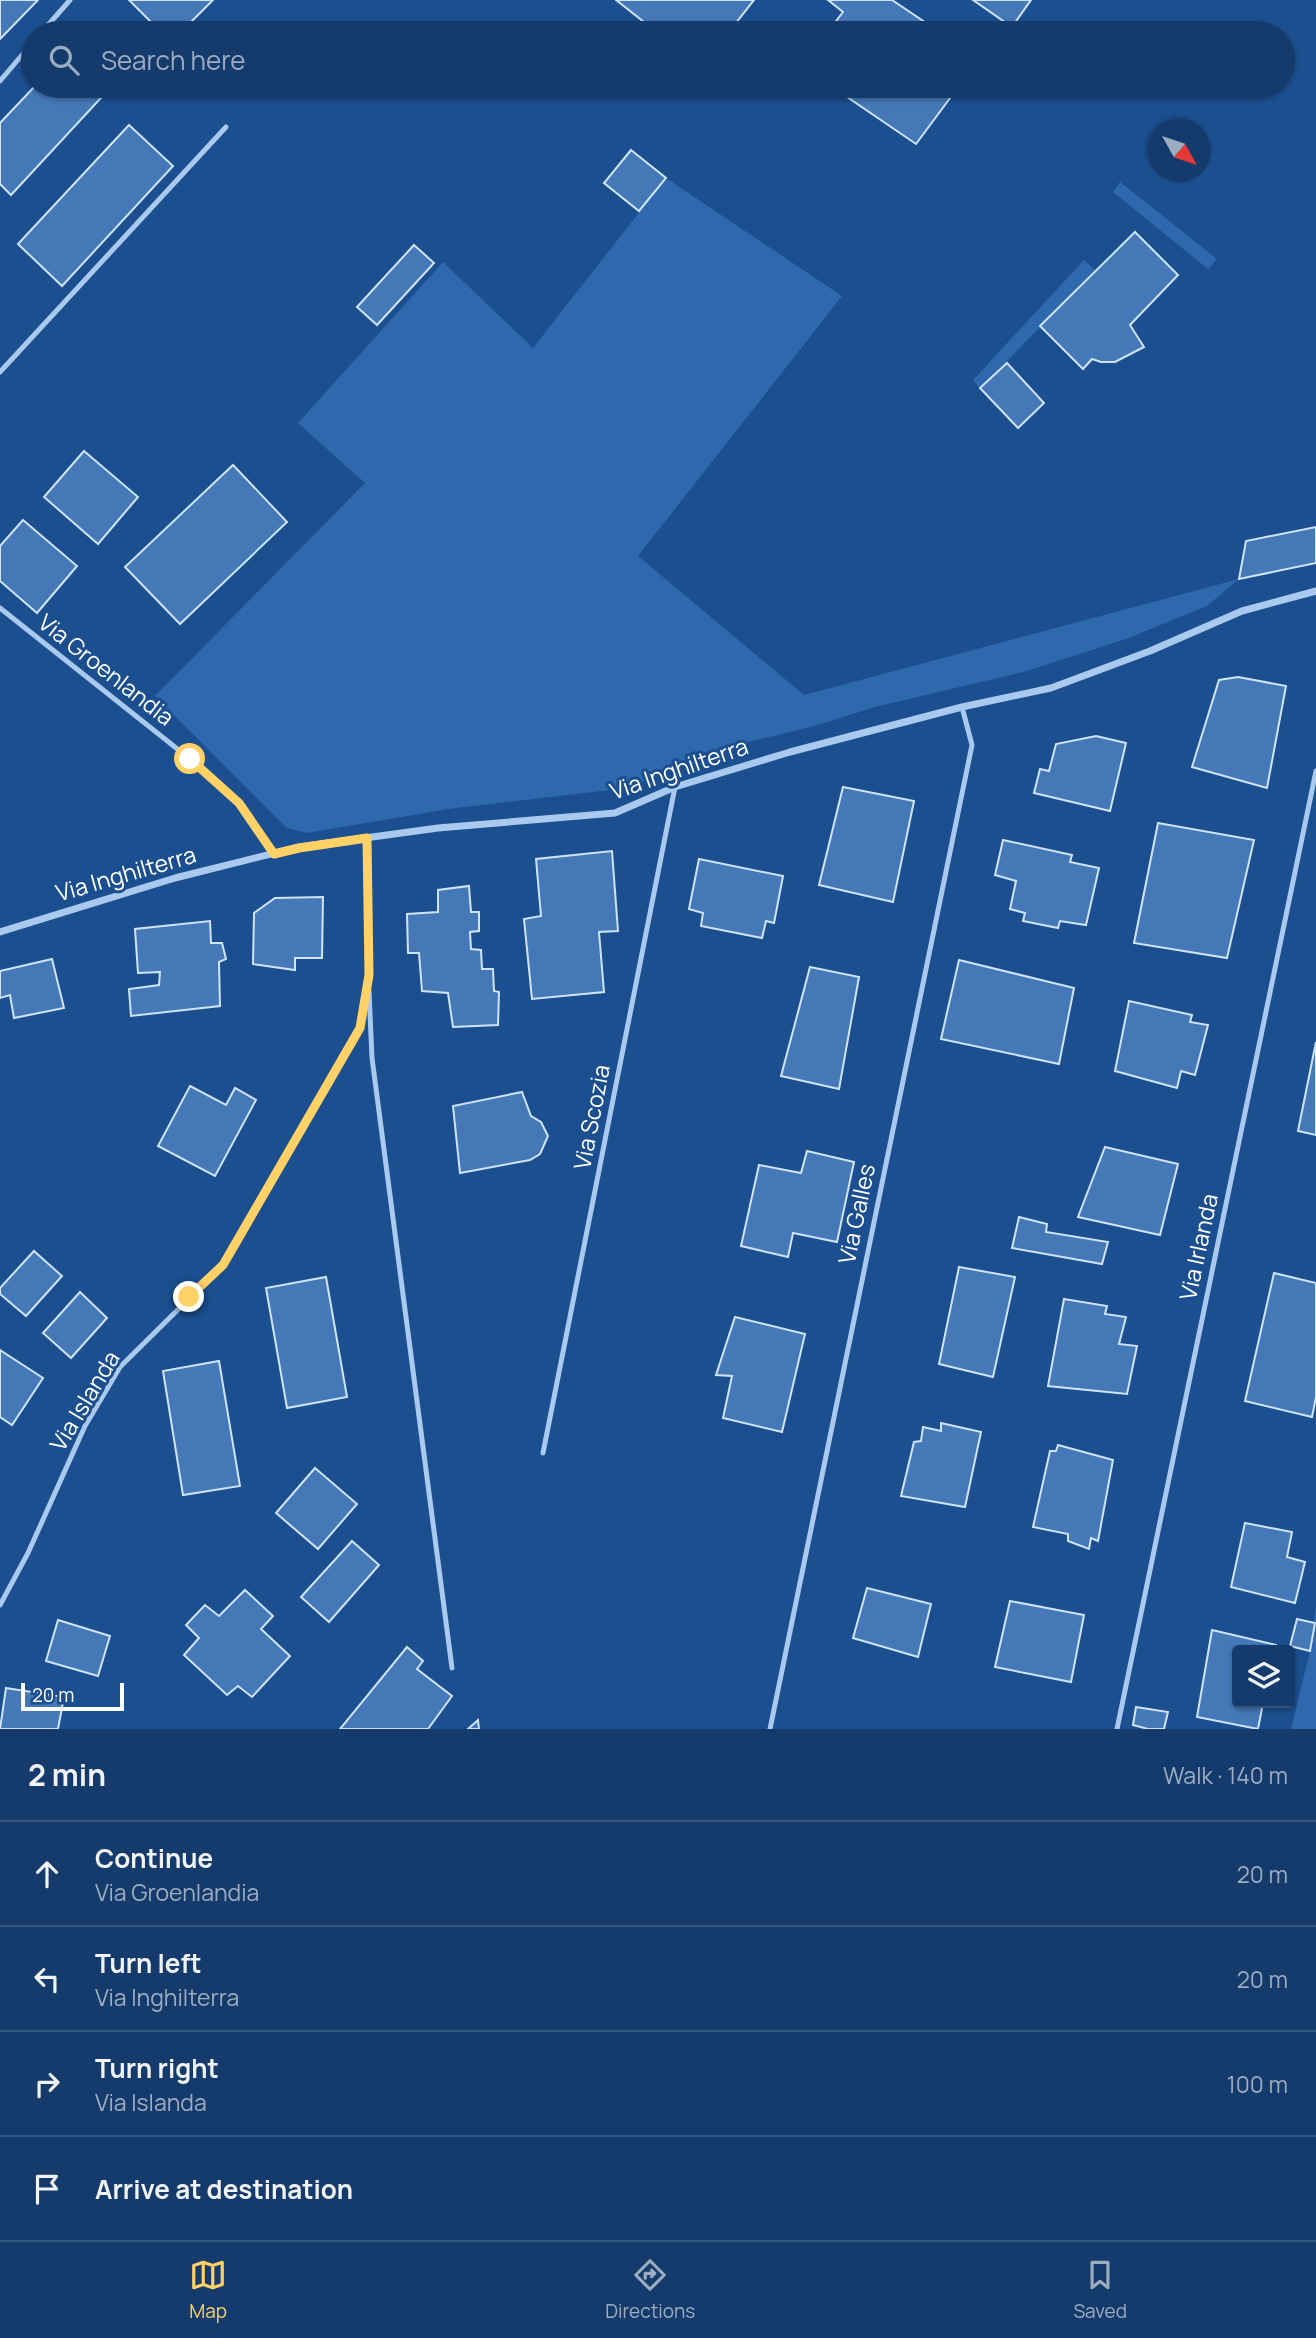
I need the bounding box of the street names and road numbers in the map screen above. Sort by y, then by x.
street label: Via Groenlandia [32,606,181,732]
street label: Via Inghilterra [605,729,752,807]
street label: Via Inghilterra [52,838,199,908]
street label: Via Scozia [565,1062,617,1172]
street label: Via Galles [830,1161,882,1267]
street label: Via Irlanda [1171,1191,1225,1303]
street label: Via Islanda [42,1344,127,1457]

